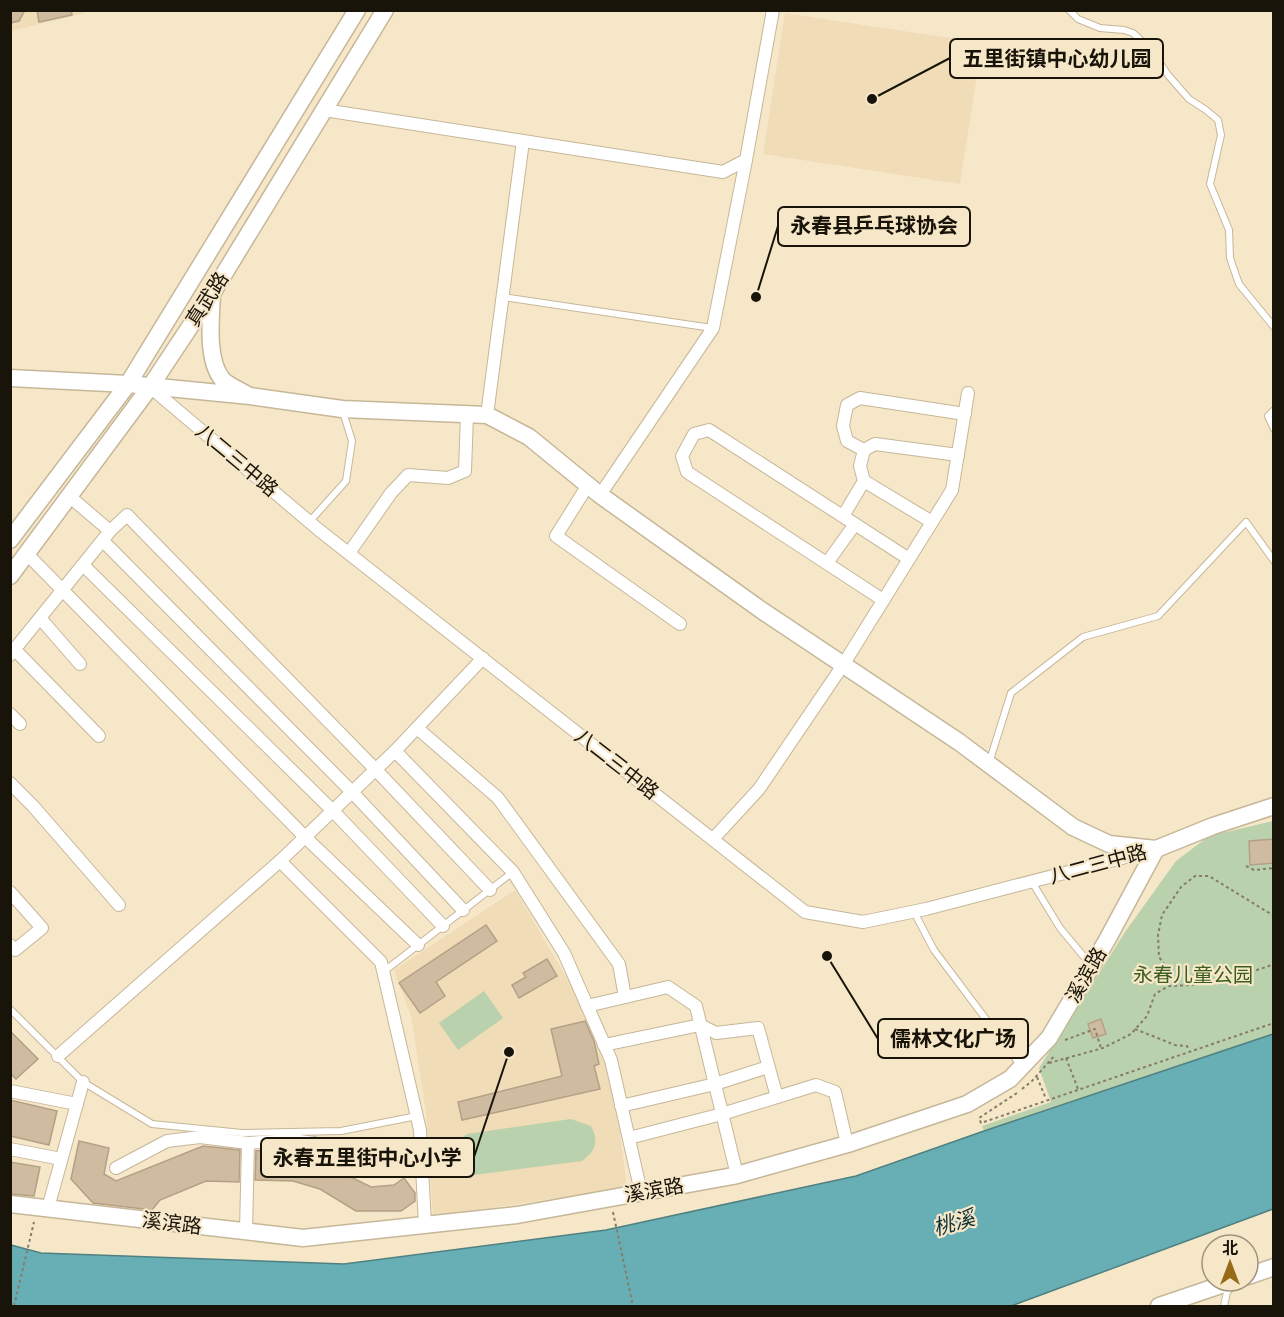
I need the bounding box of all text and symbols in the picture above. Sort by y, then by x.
callout: 五里街镇中心幼儿园 [950,39,1163,78]
text: 五里街镇中心幼儿园 [963,45,1152,73]
callout: 永春县乒乓球协会 [778,207,970,246]
text: 永春县乒乓球协会 [790,212,958,240]
street label: 真武路 [180,267,235,332]
street label: 八二三中路 [190,418,284,503]
street label: 八二三中路 [569,723,664,806]
street label: 八二三中路 [1046,839,1150,890]
street label: 溪滨路 [1060,943,1113,1008]
park label: 永春儿童公园 [1133,962,1253,989]
callout: 儒林文化广场 [878,1019,1028,1058]
text: 儒林文化广场 [890,1025,1016,1053]
callout: 永春五里街中心小学 [261,1138,474,1177]
text: 永春五里街中心小学 [273,1144,462,1172]
street label: 溪滨路 [622,1172,686,1209]
water label: 桃溪 [930,1203,980,1242]
street label: 溪滨路 [141,1206,203,1241]
north arrow [1200,1233,1260,1293]
text: 北 [1222,1238,1238,1260]

